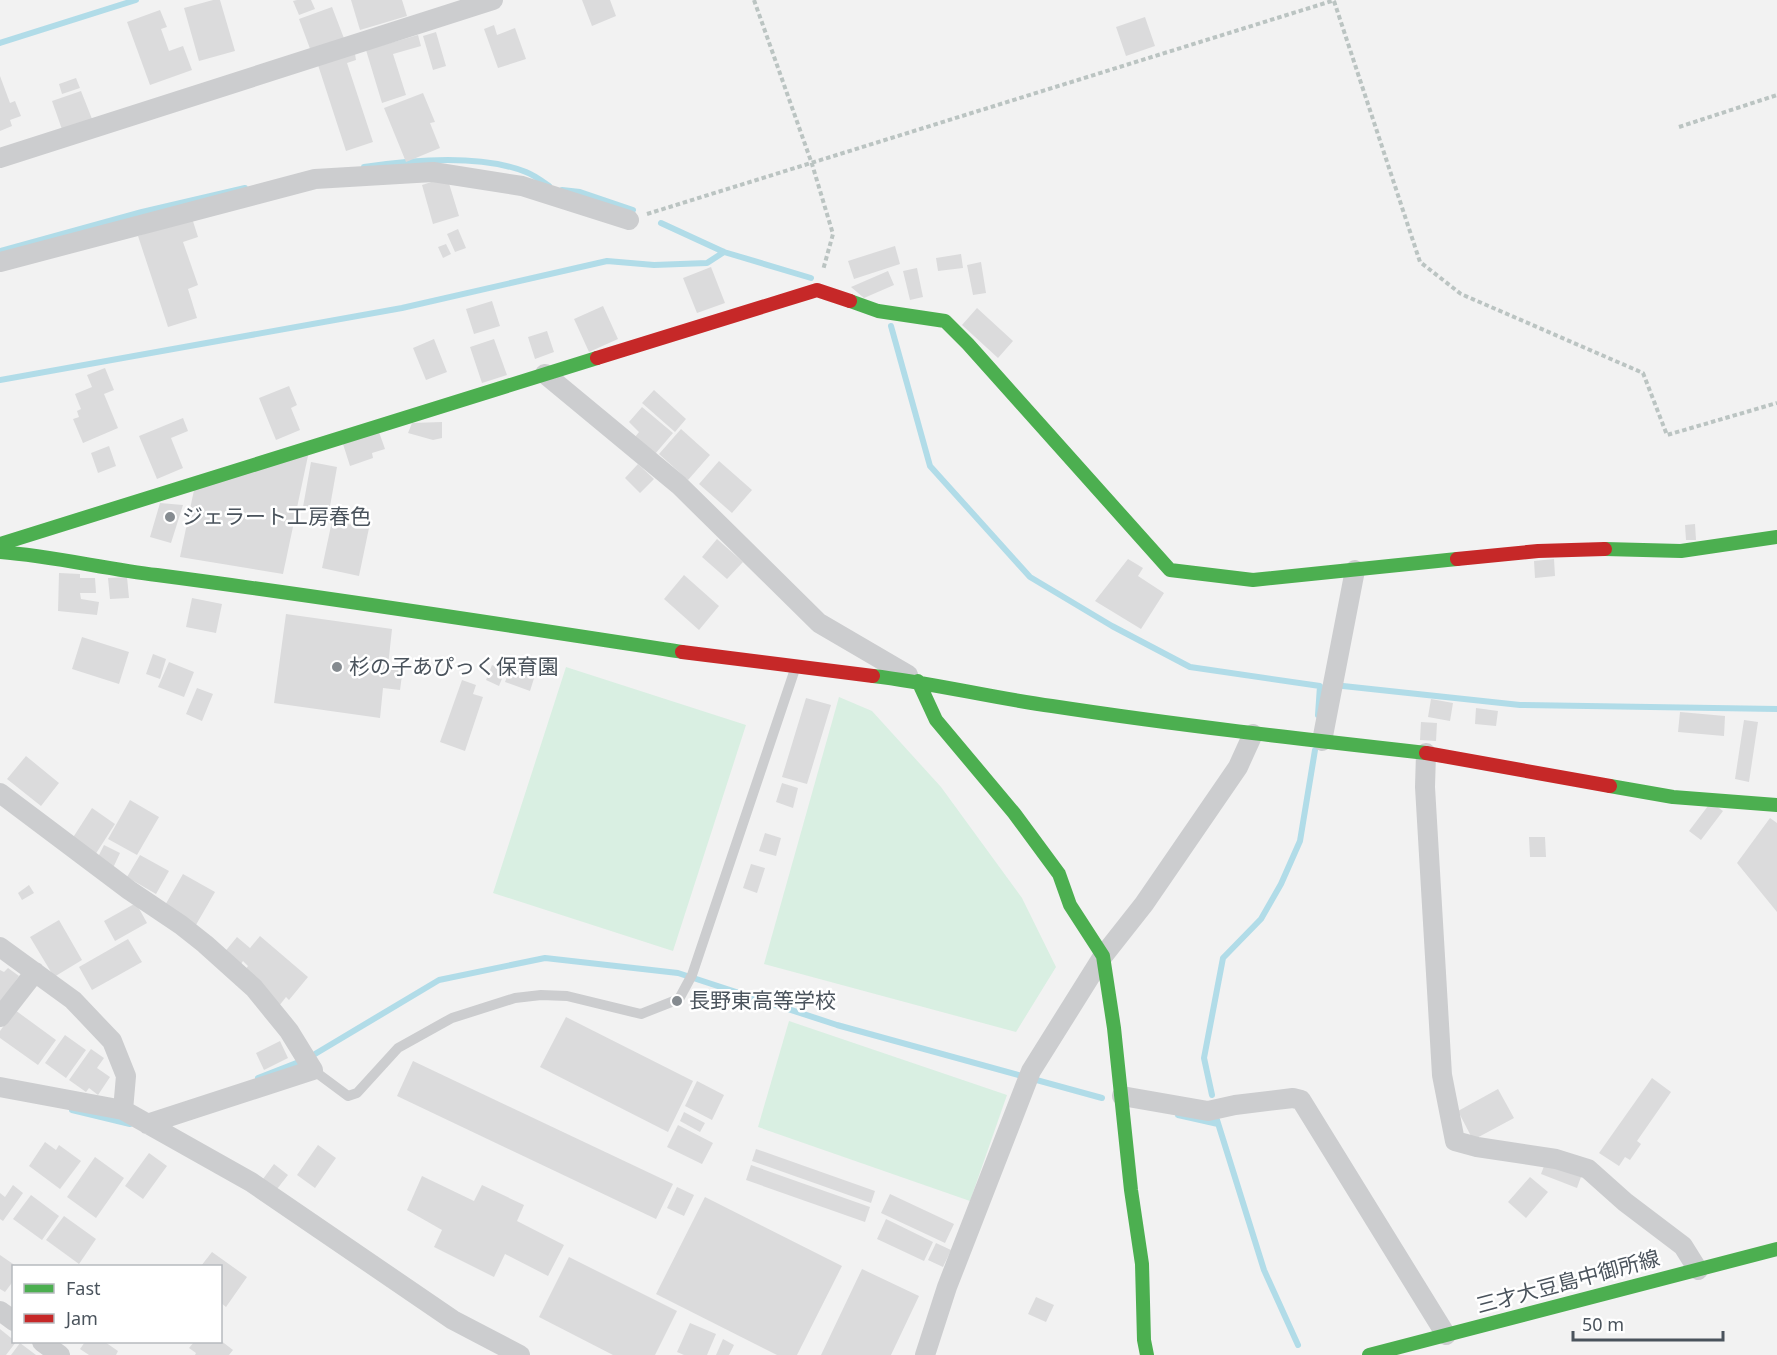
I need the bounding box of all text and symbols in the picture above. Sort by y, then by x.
place label: ジェラート工房春色 [182,502,371,530]
marker: ジェラート工房春色 [163,510,177,524]
place label: 杉の子あぴっく保育園 [349,652,559,680]
marker: 杉の子あぴっく保育園 [330,660,344,674]
place label: 長野東高等学校 [689,986,836,1014]
marker: 長野東高等学校 [670,994,684,1008]
street label: 三才大豆島中御所線 [1473,1243,1663,1319]
legend [12,1265,222,1343]
text: Fast [66,1276,101,1300]
scale bar [1573,1304,1723,1342]
text: Jam [64,1306,98,1330]
text: 50 m [1582,1312,1624,1336]

